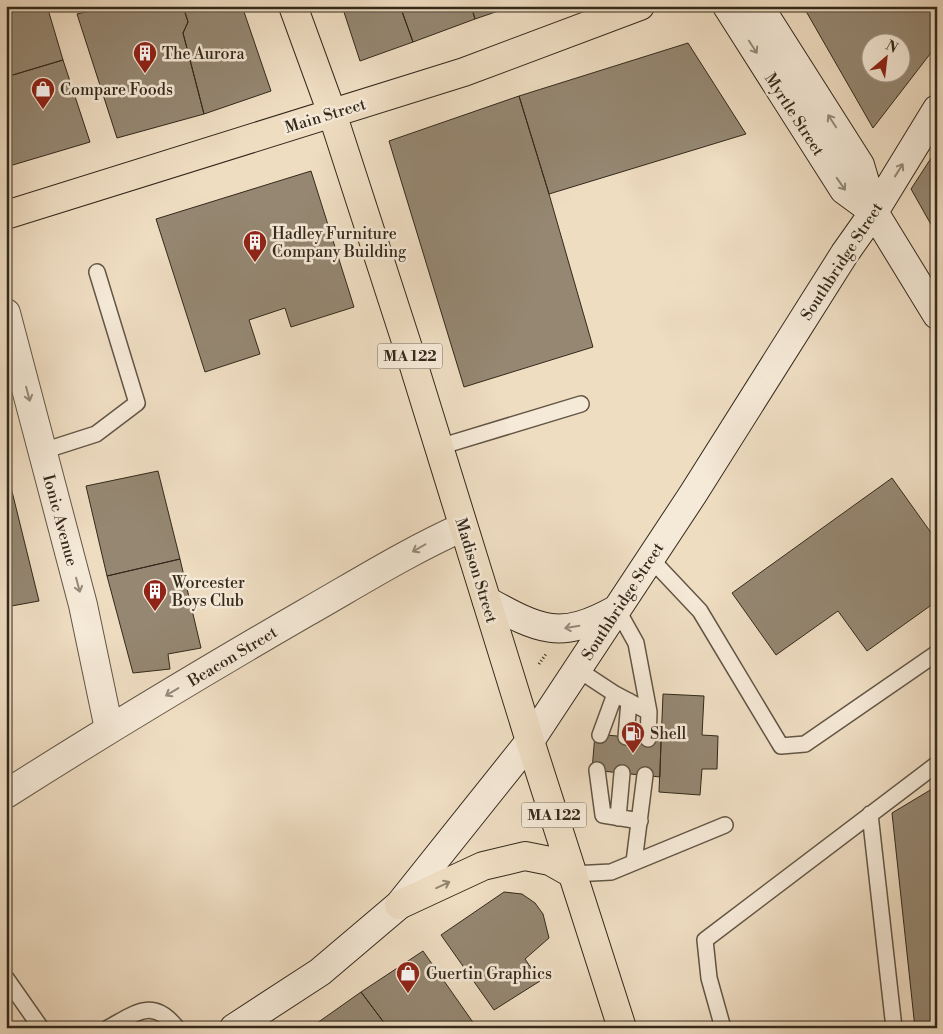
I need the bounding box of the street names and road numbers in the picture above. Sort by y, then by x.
street label: Myrtle Street [760,69,829,160]
street label: Main Street [282,94,369,138]
street label: Southbridge Street [796,199,888,324]
road number: MA 122 [378,344,442,368]
street label: Ionic Avenue [38,472,82,568]
street label: Madison Street [451,515,502,626]
street label: Southbridge Street [577,539,669,664]
street label: Beacon Street [183,622,281,692]
road number: MA 122 [522,802,586,828]

